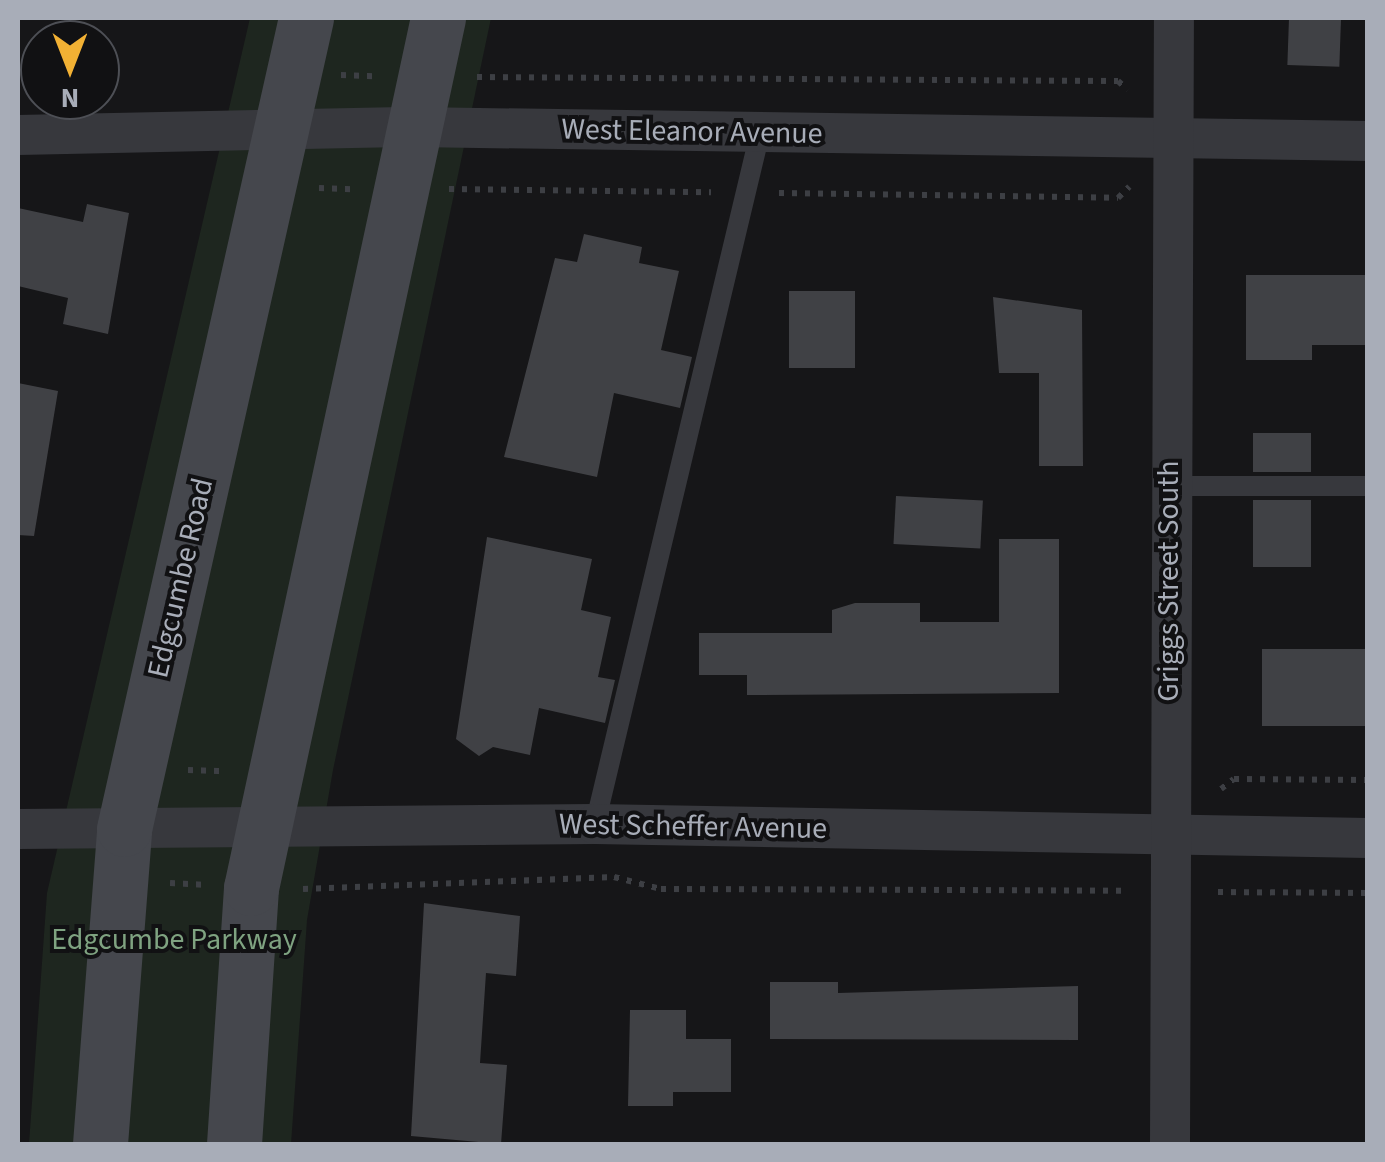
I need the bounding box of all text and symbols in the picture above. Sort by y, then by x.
north arrow [20,20,120,120]
text: N [61,78,79,118]
street label: West Eleanor Avenue [561,112,823,152]
street label: Griggs Street South [1151,460,1187,702]
street label: Edgcumbe Road [141,475,221,681]
street label: West Scheffer Avenue [559,807,827,847]
park label: Edgcumbe Parkway [51,922,297,958]

